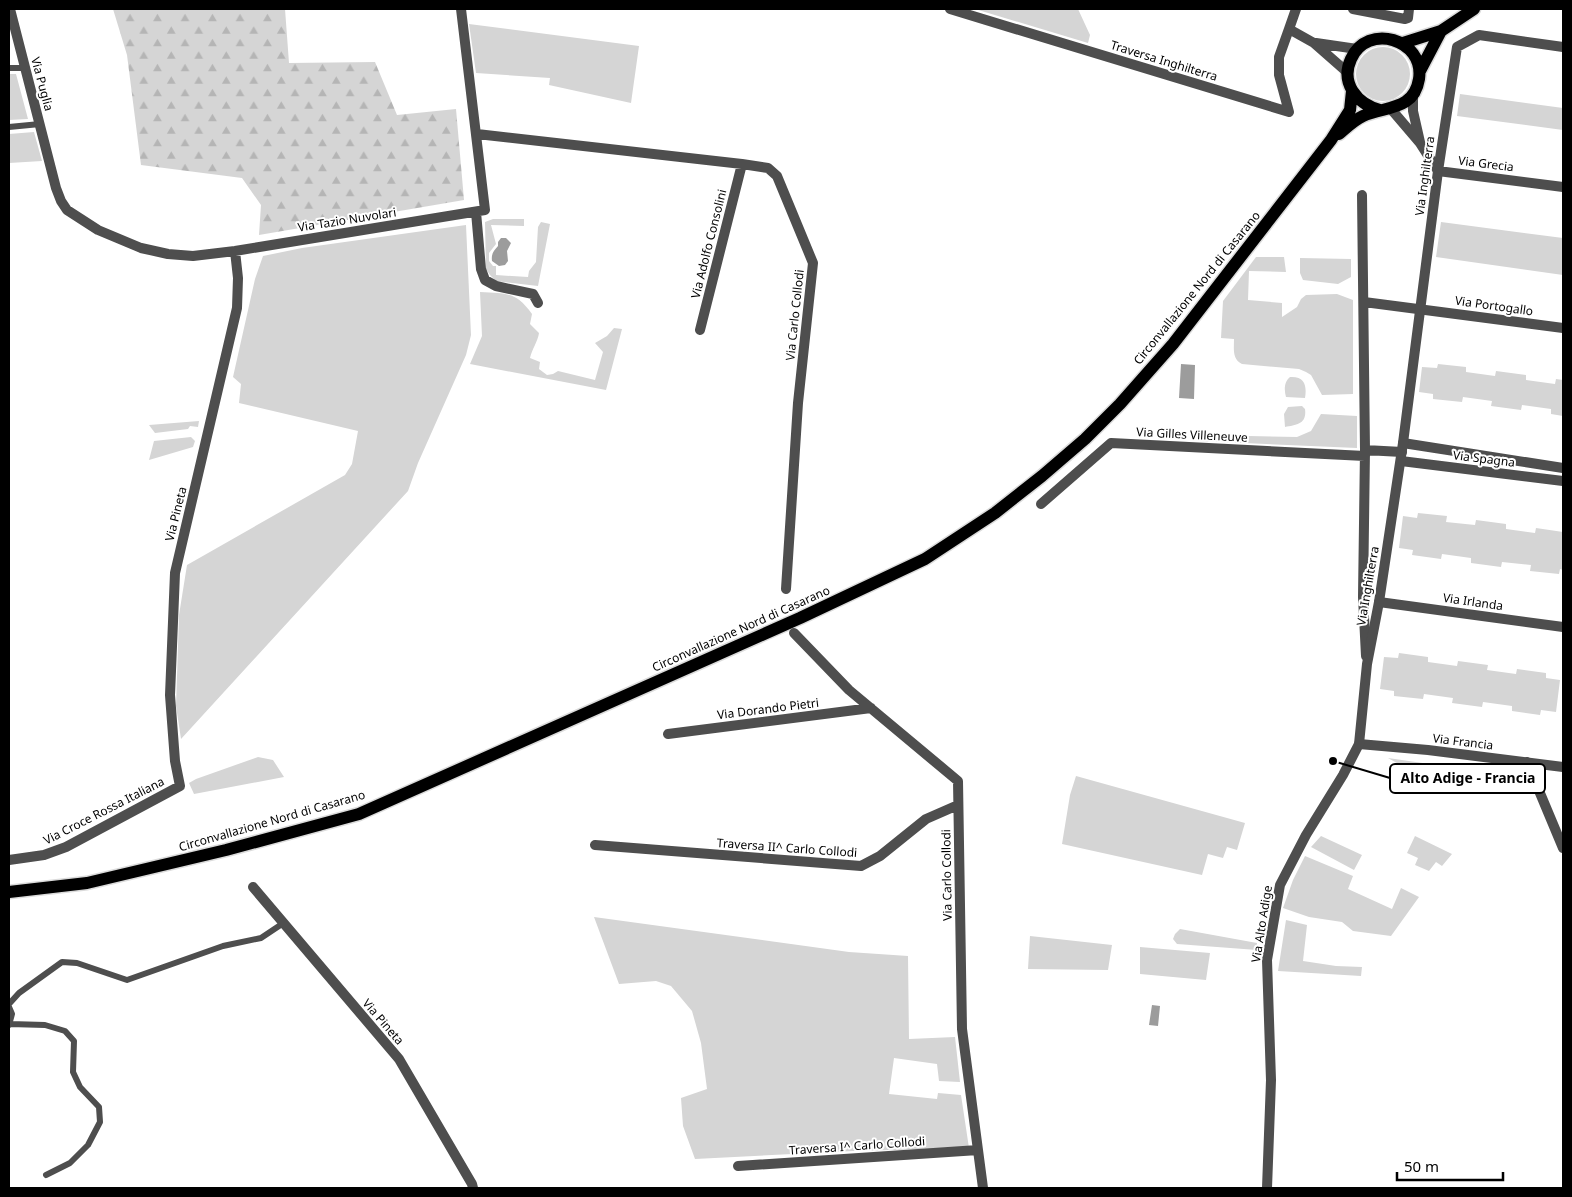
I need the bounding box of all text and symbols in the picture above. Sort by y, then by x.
street label: Traversa Inghilterra [1109,36,1220,85]
street label: Via Puglia [27,55,58,113]
street label: Via Inghilterra [1411,135,1438,217]
street label: Via Grecia [1457,152,1515,175]
street label: Via Adolfo Consolini [687,187,730,300]
street label: Via Tazio Nuvolari [296,203,397,236]
street label: Circonvallazione Nord di Casarano [1129,207,1264,368]
street label: Via Carlo Collodi [781,268,808,361]
street label: Via Portogallo [1454,292,1534,319]
street label: Via Gilles Villeneuve [1136,423,1248,446]
street label: Via Spagna [1452,446,1516,471]
street label: Via Pineta [161,485,191,543]
street label: Via Inghilterra [1352,545,1383,627]
street label: Circonvallazione Nord di Casarano [649,582,832,676]
street label: Via Irlanda [1442,589,1504,614]
street label: Via Dorando Pietri [716,694,820,723]
street label: Via Francia [1432,729,1494,754]
callout: Alto Adige - Francia [1390,764,1545,793]
text: Alto Adige - Francia [1401,768,1535,787]
street label: Via Croce Rossa Italiana [40,773,167,848]
street label: Circonvallazione Nord di Casarano [177,786,367,855]
street label: Via Carlo Collodi [937,829,956,921]
street label: Traversa II^ Carlo Collodi [716,834,858,861]
street label: Via Alto Adige [1247,884,1276,964]
street label: Via Pineta [359,995,408,1048]
street label: Traversa I^ Carlo Collodi [788,1132,926,1159]
scale bar [1397,1150,1503,1182]
text: 50 m [1404,1156,1439,1176]

